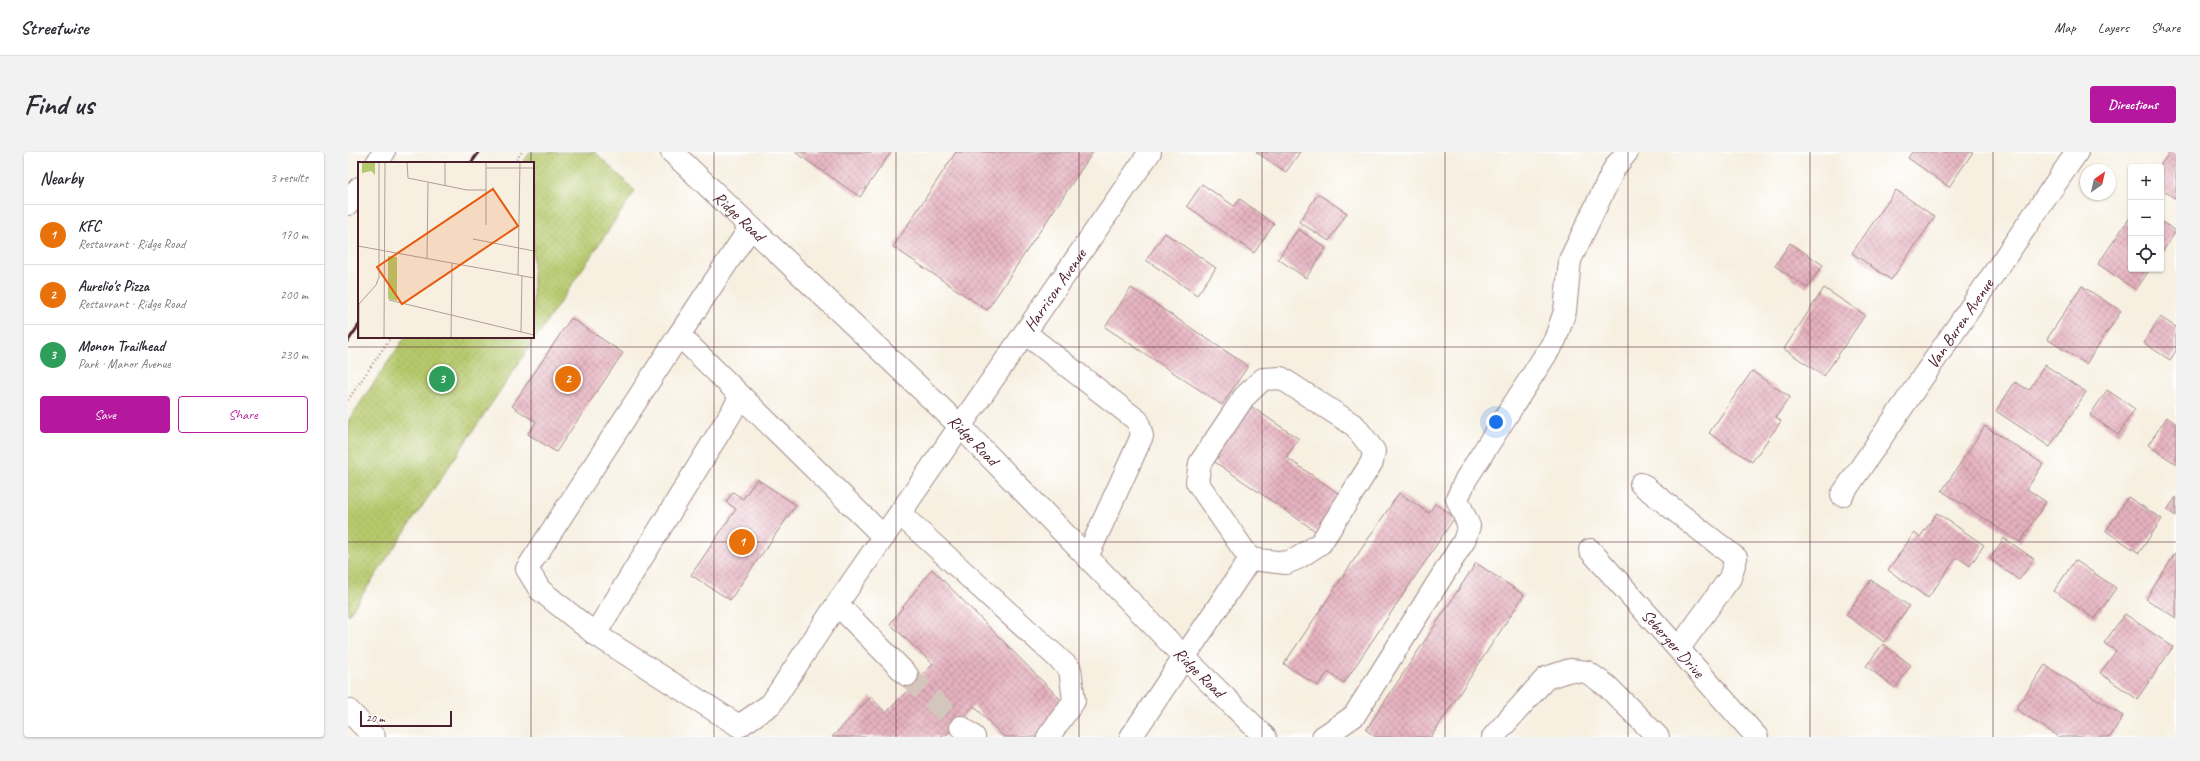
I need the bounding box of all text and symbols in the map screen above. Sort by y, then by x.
text: Streetwise [20,16,88,40]
text: Map [2054,19,2076,36]
text: Layers [2098,19,2129,36]
text: Share [2151,19,2180,36]
button: Directions [2090,86,2176,123]
text: Find us [24,87,94,122]
inset map [358,162,534,338]
north arrow [2080,164,2116,200]
map controls [2128,164,2164,272]
button: + [2128,164,2164,200]
text: Nearby [40,168,83,189]
text: 3 results [270,170,308,186]
street label: Ridge Road [709,187,771,247]
button: − [2128,200,2164,236]
text: KFC [78,217,100,236]
text: 1 [50,227,56,243]
text: 170 m [280,227,308,243]
text: Restaurant · Ridge Road [78,236,185,252]
button: locate [2128,236,2164,272]
street label: Harrison Avenue [1019,243,1091,335]
street label: Van Buren Avenue [1921,273,1999,372]
text: Aurelio's Pizza [78,277,149,296]
text: 2 [50,287,56,303]
text: 200 m [280,287,308,303]
text: Restaurant · Ridge Road [78,296,185,312]
text: Monon Trailhead [78,337,165,356]
text: 3 [50,347,56,363]
text: 230 m [280,347,308,363]
text: Park · Manor Avenue [78,356,170,372]
pin: 3 [429,364,455,394]
pin: 2 [555,364,581,394]
button: Save [40,396,170,433]
button: Share [178,396,308,433]
street label: Ridge Road [944,410,1005,472]
your location [1486,412,1506,432]
pin: 1 [729,527,755,557]
street label: Seberger Drive [1637,605,1710,683]
street label: Ridge Road [1170,643,1231,704]
scale bar [360,709,452,728]
text: 20 m [366,711,385,725]

